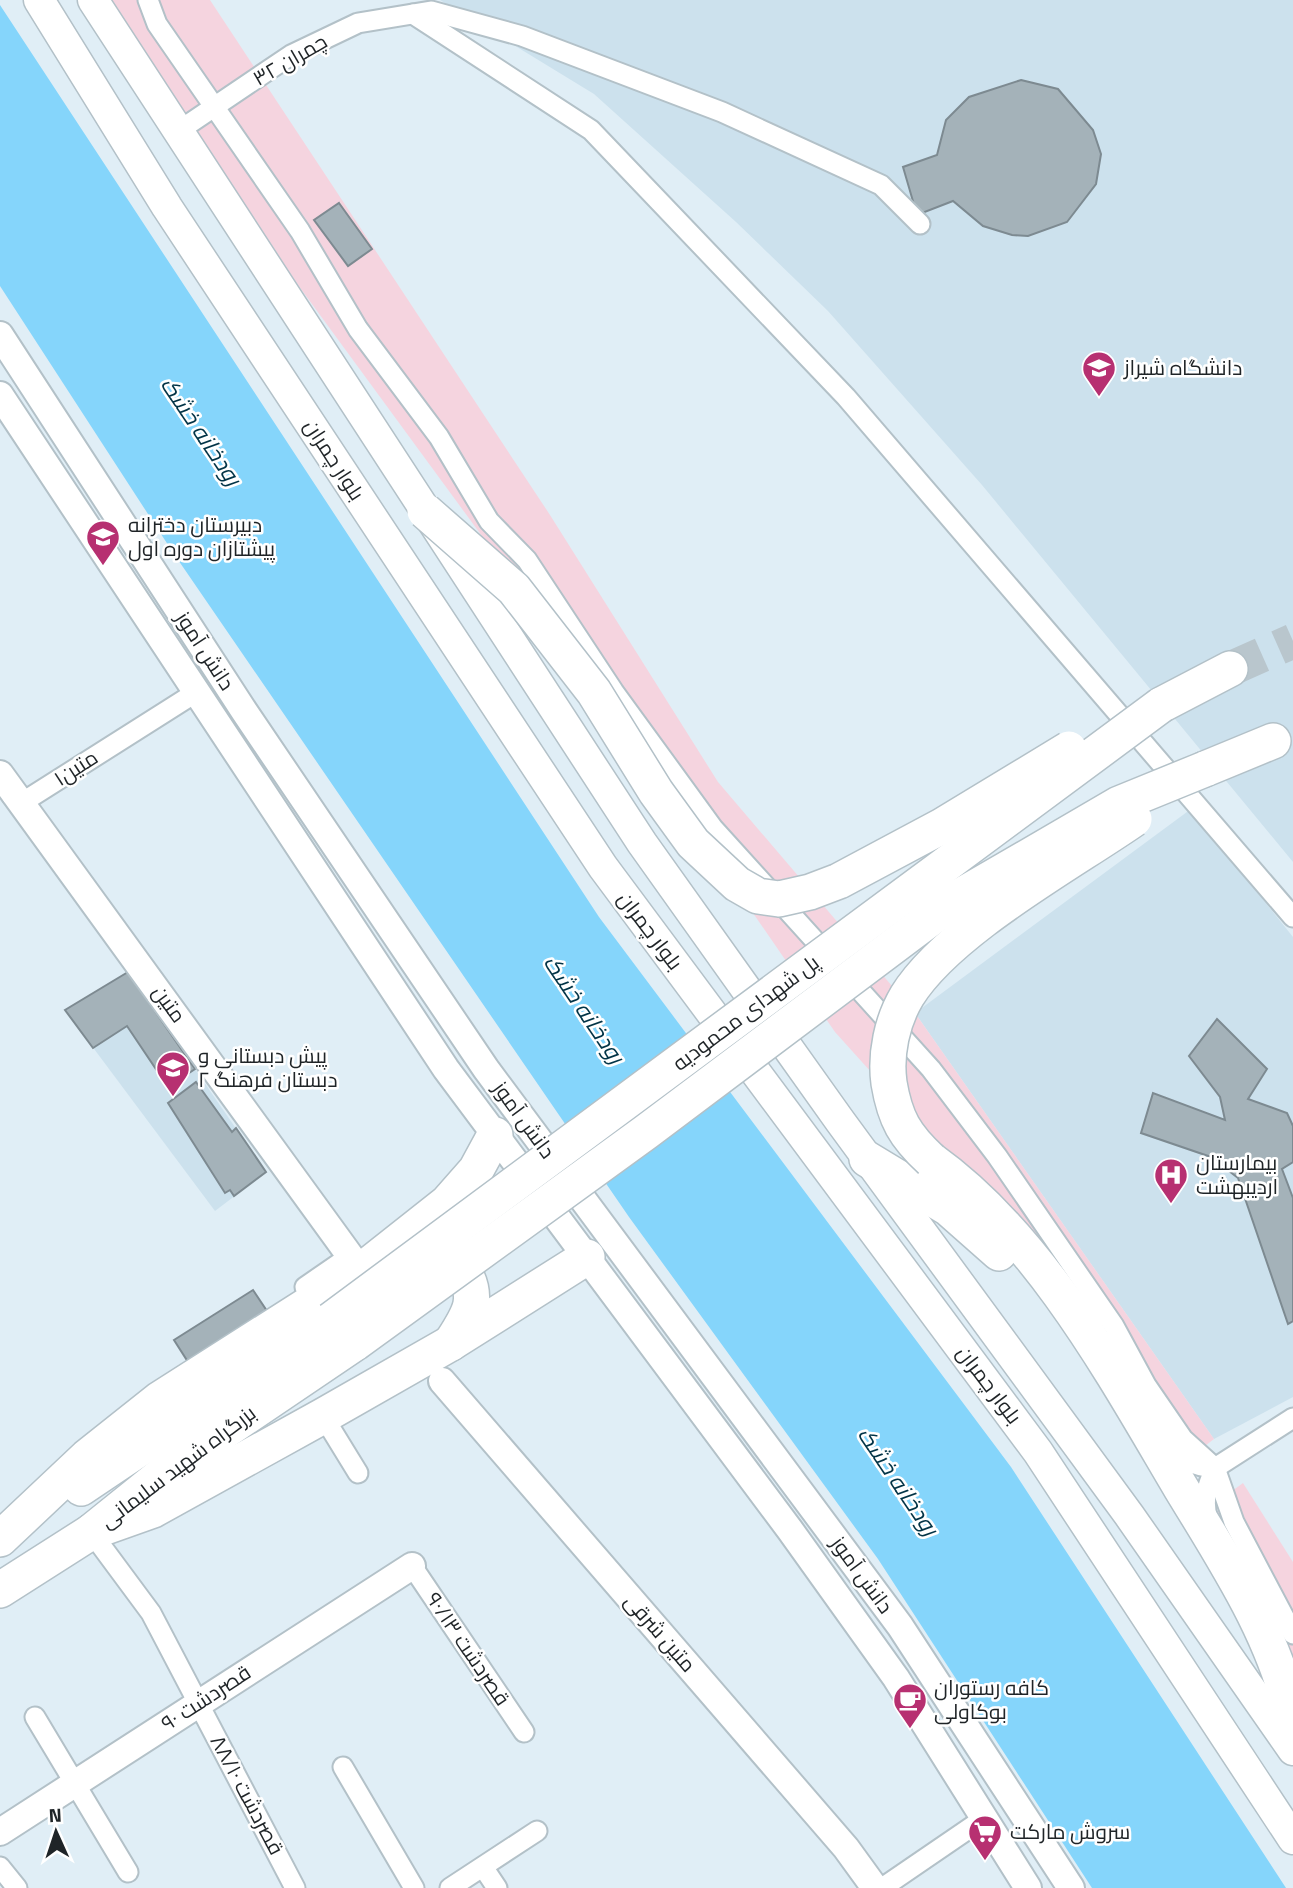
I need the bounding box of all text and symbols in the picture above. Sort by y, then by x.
street label: ۳۲ چمران [246,25,333,93]
school or university icon: دانشگاه شیراز [1080,349,1118,398]
place label: دانشگاه شیراز [1123,351,1242,383]
water label: رودخانه خشک [152,369,252,494]
street label: بلوار چمران [296,412,373,507]
place label: دبیرستان دخترانه پیشتازان دوره اول [128,508,275,564]
school or university icon: دبیرستان دخترانه پیشتازان دوره اول [84,518,122,567]
street label: دانش آموز [168,604,243,696]
street label: متین۱ [47,741,104,793]
street label: بلوار چمران [610,884,691,977]
street label: پل شهدای محمودیه [665,946,826,1078]
water label: رودخانه خشک [535,947,635,1072]
street label: متین [145,978,195,1029]
place label: پیش دبستانی و دبستان فرهنگ ۲ [198,1039,338,1095]
school or university icon: پیش دبستانی و دبستان فرهنگ ۲ [154,1049,192,1098]
street label: دانش آموز [485,1073,564,1165]
place label: بیمارستان اردیبهشت [1196,1146,1278,1202]
hospital icon: بیمارستان اردیبهشت [1152,1156,1190,1205]
street label: بلوار چمران [949,1338,1030,1431]
street label: بزرگراه شهید سلیمانی [93,1397,262,1536]
water label: رودخانه خشک [849,1419,949,1544]
street label: دانش آموز [823,1528,902,1620]
street label: ۹۰/۱۳ قصردشت [419,1585,519,1712]
street label: متین شرقی [617,1586,704,1679]
street label: ۹۰ قصردشت [154,1656,257,1738]
place label: کافه رستوران بوکاولی [934,1671,1049,1727]
cafe icon: کافه رستوران بوکاولی [891,1681,929,1730]
street label: ۸۸/۱۰ قصردشت [203,1729,293,1860]
north arrow [21,1797,91,1867]
text: N [48,1800,62,1829]
supermarket icon: سروش مارکت [966,1813,1004,1862]
place label: سروش مارکت [1010,1815,1130,1847]

